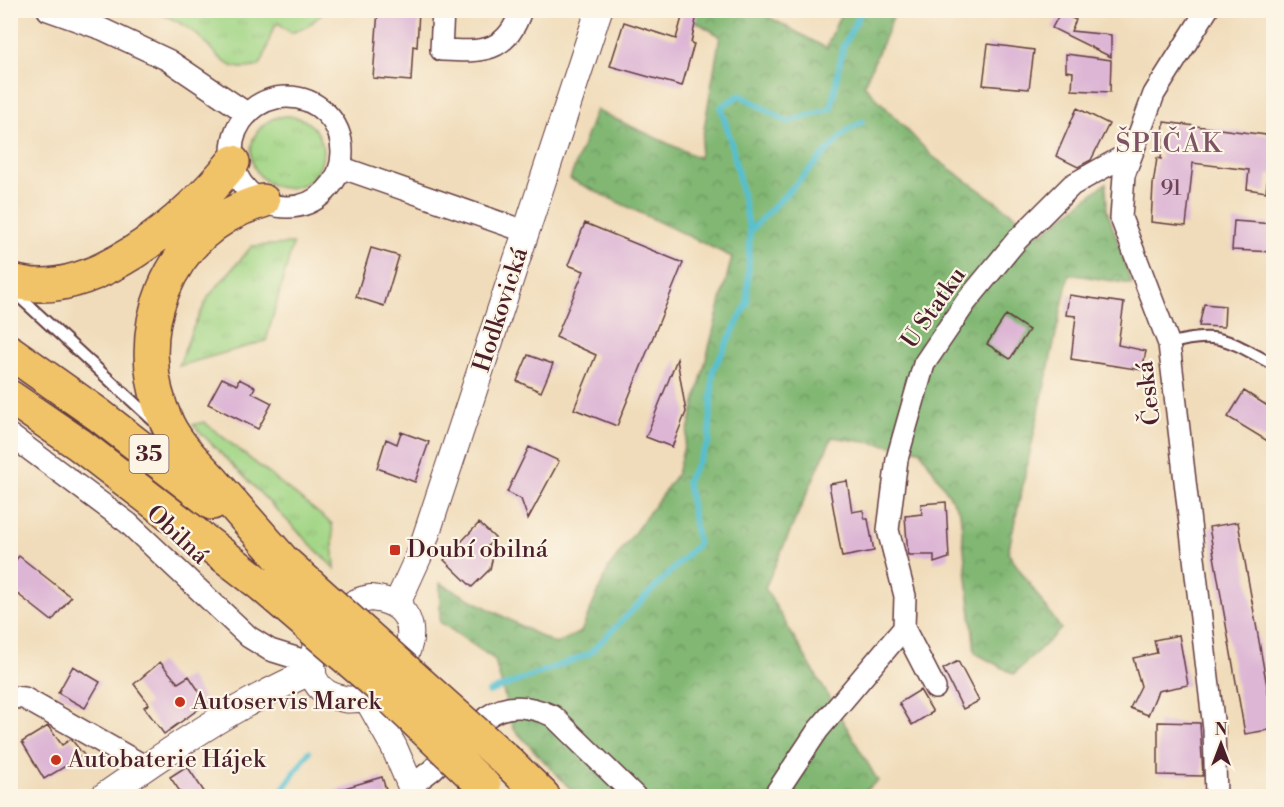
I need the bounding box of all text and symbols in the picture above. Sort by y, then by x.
district label: ŠPIČÁK [1116,126,1223,160]
house number: 91 [1160,176,1182,202]
street label: Hodkovická [467,243,535,376]
street label: U Statku [895,261,973,355]
street label: Česká [1128,358,1168,427]
road number: 35 [130,435,168,473]
street label: Obilná [140,499,215,572]
place label: Doubí obilná [407,535,549,565]
marker: Doubí obilná [388,543,402,557]
place label: Autoservis Marek [191,687,383,717]
marker: Autoservis Marek [173,695,187,709]
north arrow [1191,714,1251,774]
text: N [1215,720,1228,740]
place label: Autobaterie Hájek [67,745,267,775]
marker: Autobaterie Hájek [49,753,63,767]

